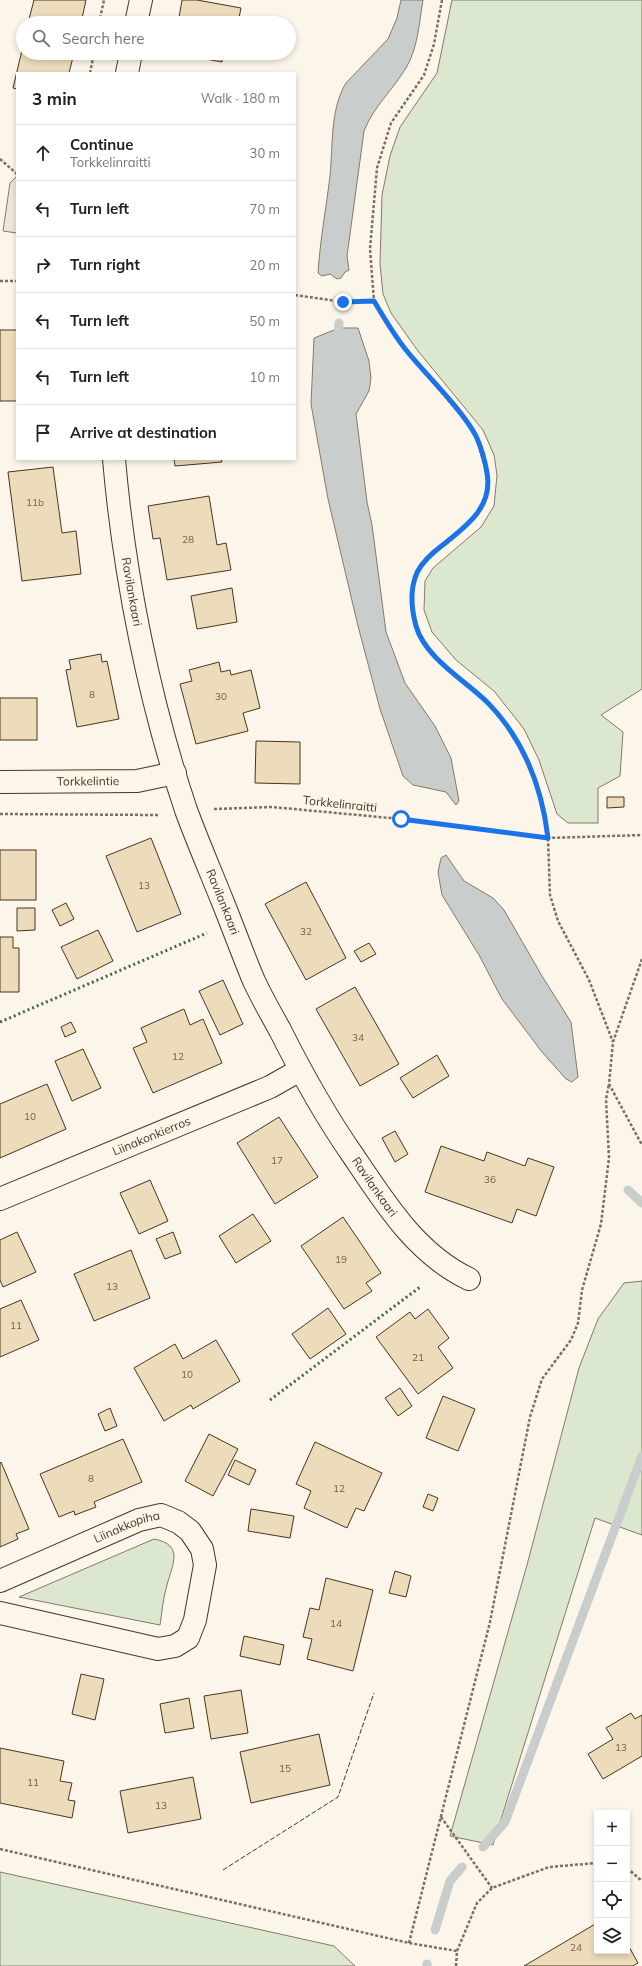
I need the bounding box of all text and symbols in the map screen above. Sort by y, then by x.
search box [16,16,296,60]
icon: search [30,27,52,49]
text: Search here [62,29,144,48]
text: 3 min [32,88,77,109]
text: Walk · 180 m [201,90,280,106]
text: Continue [70,135,133,154]
icon: ahead [32,142,54,164]
text: 30 m [250,145,280,161]
text: Torkkelinraitti [70,154,151,170]
icon: left [32,198,54,220]
text: Turn left [70,199,129,218]
text: 70 m [250,201,280,217]
icon: right [32,254,54,276]
text: Turn right [70,255,140,274]
text: 20 m [250,257,280,273]
route end [334,293,352,311]
icon: left [32,310,54,332]
text: Turn left [70,311,129,330]
text: 50 m [250,313,280,329]
icon: left [32,366,54,388]
text: Turn left [70,367,129,386]
text: 10 m [250,369,280,385]
icon: arrive [32,422,54,444]
text: Arrive at destination [70,423,217,442]
house number: 11b [26,496,44,509]
house number: 28 [182,533,194,546]
street label: Ravilankaari [119,556,146,627]
house number: 8 [89,688,95,701]
house number: 30 [215,690,227,703]
street label: Torkkelintie [57,773,119,789]
street label: Torkkelinraitti [302,792,378,815]
route start [392,810,410,828]
street label: Ravilankaari [203,867,243,937]
house number: 13 [138,879,150,892]
house number: 32 [300,925,312,938]
house number: 34 [352,1031,364,1044]
house number: 12 [172,1050,184,1063]
house number: 10 [24,1110,36,1123]
street label: Liinakonkierros [110,1113,193,1159]
house number: 17 [271,1154,283,1167]
street label: Ravilankaari [349,1154,401,1220]
house number: 36 [484,1173,496,1186]
house number: 19 [335,1253,347,1266]
house number: 13 [106,1280,118,1293]
house number: 11 [10,1319,22,1332]
house number: 21 [412,1351,424,1364]
house number: 10 [181,1368,193,1381]
house number: 8 [88,1472,94,1485]
house number: 12 [333,1482,345,1495]
street label: Liinakkopiha [91,1508,161,1546]
house number: 14 [330,1617,342,1630]
house number: 13 [615,1741,627,1754]
house number: 15 [279,1762,291,1775]
house number: 11 [27,1776,39,1789]
house number: 13 [155,1799,167,1812]
map controls [594,1810,630,1954]
button: + [594,1810,630,1846]
button: − [594,1846,630,1882]
button: locate [594,1882,630,1918]
button: layers [594,1918,630,1954]
house number: 24 [570,1941,582,1954]

